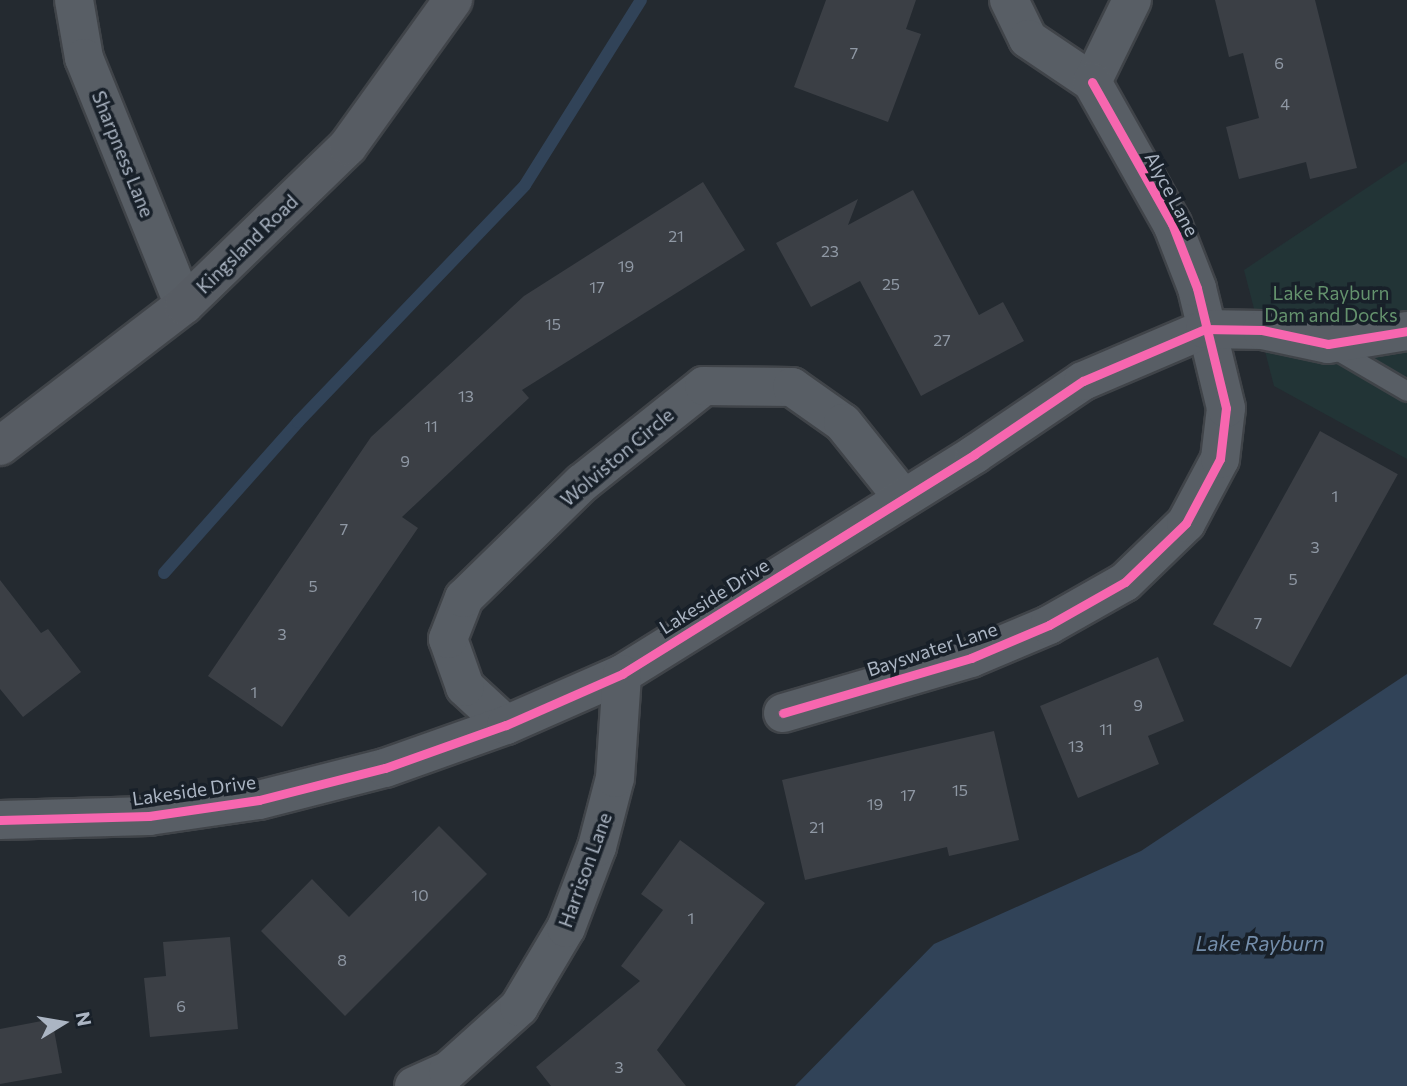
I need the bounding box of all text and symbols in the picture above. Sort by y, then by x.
house number: 7 [850,43,858,63]
house number: 6 [1274,53,1284,73]
street label: Sharpness Lane [87,87,159,221]
house number: 4 [1280,94,1290,114]
street label: Alyce Lane [1140,148,1204,240]
street label: Kingsland Road [192,190,302,298]
house number: 21 [668,226,684,246]
house number: 23 [821,241,839,261]
house number: 19 [618,256,634,276]
house number: 25 [882,274,900,294]
house number: 17 [589,277,605,297]
park label: Lake Rayburn Dam and Docks [1264,282,1398,326]
house number: 15 [545,314,561,334]
house number: 27 [933,330,951,350]
house number: 13 [458,386,474,406]
street label: Wolviston Circle [556,403,678,511]
house number: 11 [424,416,438,436]
house number: 9 [400,451,410,471]
house number: 1 [1332,486,1338,506]
house number: 7 [340,519,348,539]
house number: 3 [1310,537,1320,557]
street label: Lakeside Drive [655,553,773,639]
house number: 5 [1288,569,1298,589]
house number: 5 [308,576,318,596]
house number: 7 [1254,613,1262,633]
street label: Bayswater Lane [864,617,1000,681]
house number: 3 [277,624,287,644]
house number: 1 [251,682,257,702]
house number: 9 [1133,695,1143,715]
house number: 11 [1099,719,1113,739]
house number: 13 [1068,736,1084,756]
street label: Lakeside Drive [131,770,257,810]
house number: 15 [952,780,968,800]
house number: 17 [900,785,916,805]
house number: 19 [867,794,883,814]
street label: Harrison Lane [554,809,616,931]
house number: 21 [809,817,825,837]
house number: 10 [411,885,429,905]
house number: 1 [688,908,694,928]
water label: Lake Rayburn [1196,930,1324,956]
house number: 8 [337,950,347,970]
north arrow [28,988,98,1058]
house number: 6 [176,996,186,1016]
text: N [71,1010,97,1028]
house number: 3 [614,1057,624,1077]

